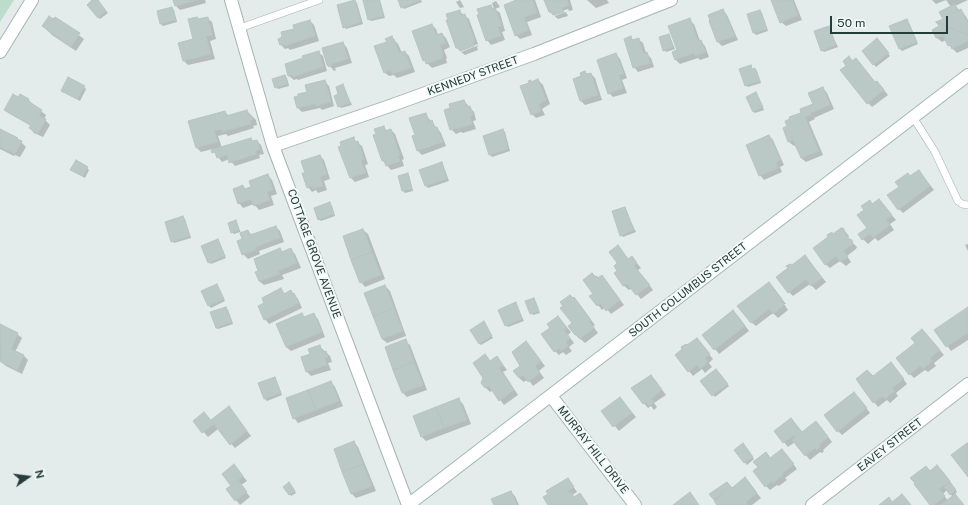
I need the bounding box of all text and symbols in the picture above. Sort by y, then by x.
scale bar [832,8,950,34]
text: 50 m [837,16,865,30]
street label: KENNEDY STREET [426,53,520,99]
street label: COTTAGE GROVE AVENUE [284,187,344,321]
street label: SOUTH COLUMBUS STREET [626,240,750,340]
street label: MURRAY HILL DRIVE [555,403,631,497]
street label: EAVEY STREET [855,416,925,474]
north arrow [8,457,48,497]
text: N [33,468,47,480]

